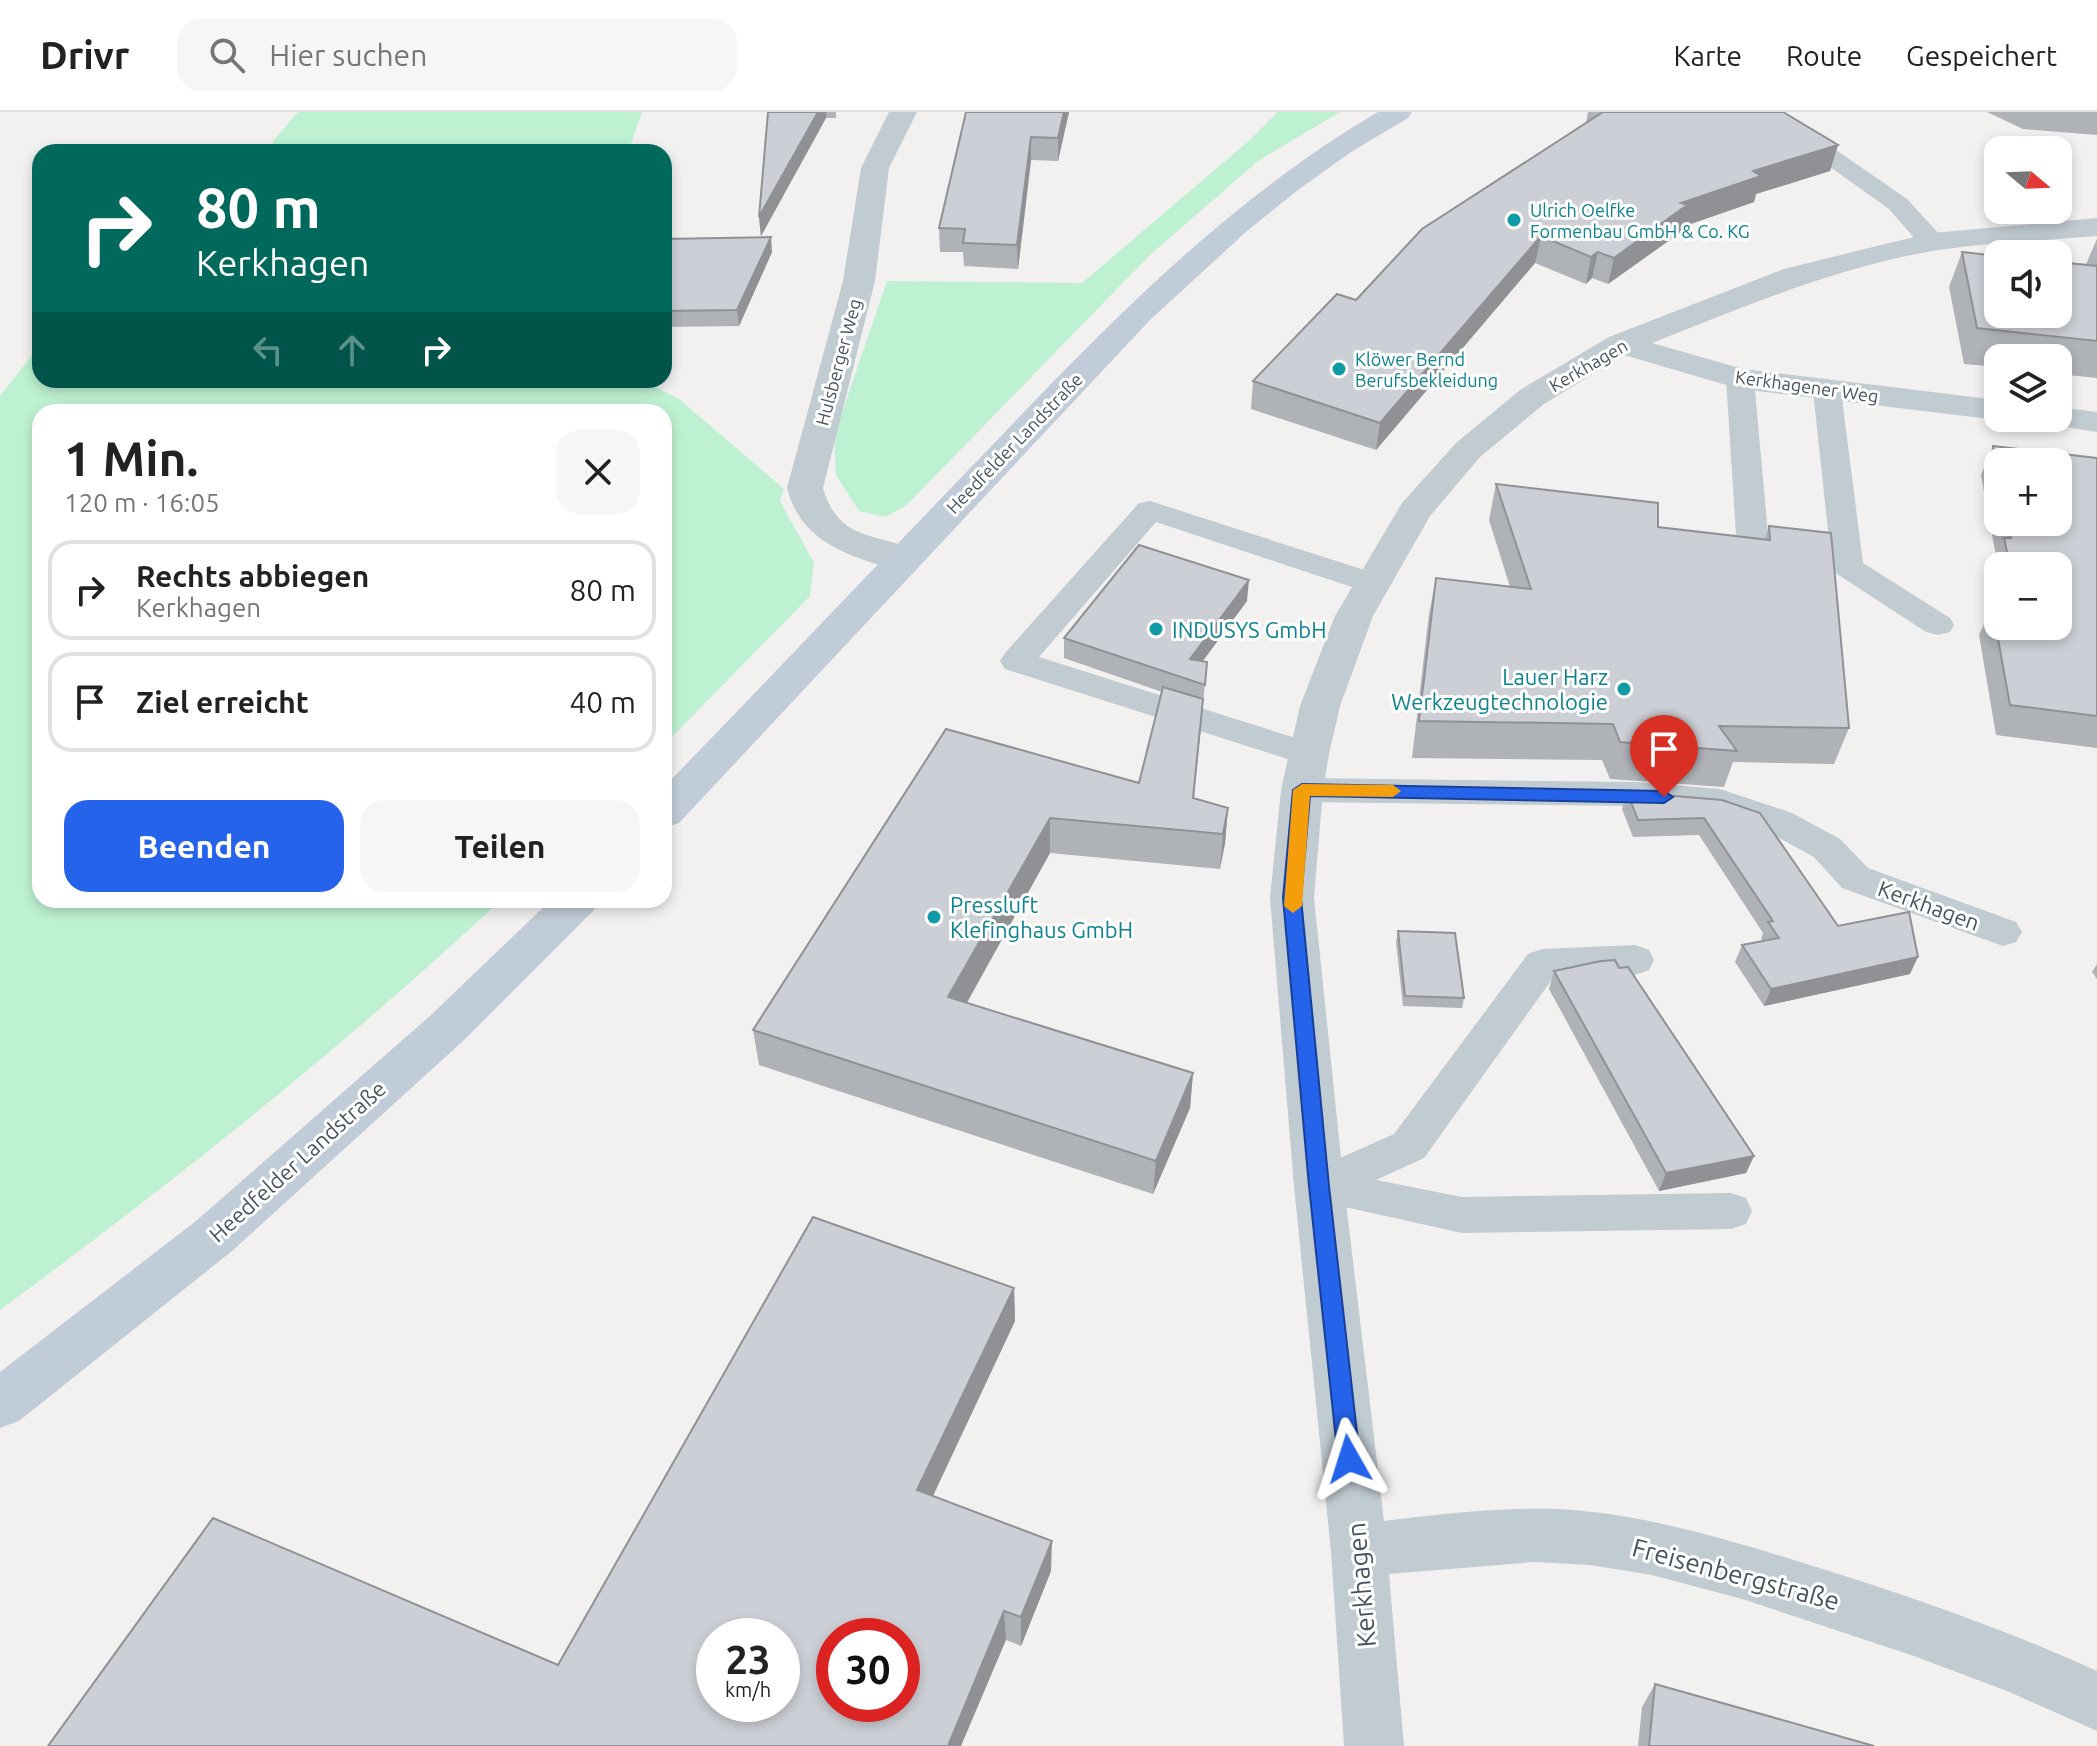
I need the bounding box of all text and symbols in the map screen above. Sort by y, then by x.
search box [177,19,737,91]
icon: search [205,33,249,77]
text: Drivr [40,34,129,76]
text: Hier suchen [269,38,427,72]
text: Karte [1673,40,1742,71]
text: Route [1786,40,1862,71]
text: Gespeichert [1906,40,2057,71]
north arrow [1984,136,2072,224]
map controls [1984,136,2072,640]
icon: right [64,176,168,280]
text: 80 m [196,176,321,239]
place label: Ulrich Oelfke Formenbau GmbH & Co. KG [1530,200,1750,241]
marker: Ulrich Oelfke Formenbau GmbH & Co. KG [1505,211,1523,229]
button: sound [1984,240,2072,328]
text: Kerkhagen [196,242,369,283]
street label: Hulsberger Weg [811,296,865,428]
icon: left [246,328,290,372]
icon: ahead [330,328,374,372]
icon: right [414,328,458,372]
street label: Kerkhagen [1545,335,1631,395]
button: layers [1984,344,2072,432]
place label: Klöwer Bernd Berufsbekleidung [1355,349,1498,390]
marker: Klöwer Bernd Berufsbekleidung [1330,360,1348,378]
street label: Kerkhagener Weg [1734,366,1880,406]
street label: Heedfelder Landstraße [942,369,1086,517]
button: close [556,430,640,514]
text: 1 Min. [64,431,198,485]
button: + [1984,448,2072,536]
text: 120 m · 16:05 [64,488,220,517]
button: − [1984,552,2072,640]
text: Rechts abbiegen [136,559,369,593]
icon: right [68,568,112,612]
text: 80 m [569,573,636,607]
text: Kerkhagen [136,593,261,622]
place label: INDUSYS GmbH [1172,617,1326,642]
marker: INDUSYS GmbH [1147,620,1165,638]
place label: Lauer Harz Werkzeugtechnologie [1391,664,1608,714]
icon: arrive [68,680,112,724]
marker: Lauer Harz Werkzeugtechnologie [1615,680,1633,698]
text: Ziel erreicht [136,685,309,719]
text: 40 m [569,685,636,719]
pin [1630,715,1698,797]
icon: arrive [1642,727,1686,771]
button: Beenden [64,800,344,892]
button: Teilen [360,800,640,892]
street label: Kerkhagen [1875,875,1983,935]
place label: Pressluft Klefinghaus GmbH [950,892,1133,942]
marker: Pressluft Klefinghaus GmbH [925,908,943,926]
street label: Heedfelder Landstraße [204,1075,390,1247]
position arrow [1307,1417,1391,1501]
street label: Kerkhagen [1341,1521,1381,1649]
street label: Freisenbergstraße [1629,1532,1843,1616]
speed limit sign: 30 [816,1618,920,1722]
text: 23 [725,1637,771,1682]
text: km/h [725,1678,771,1701]

